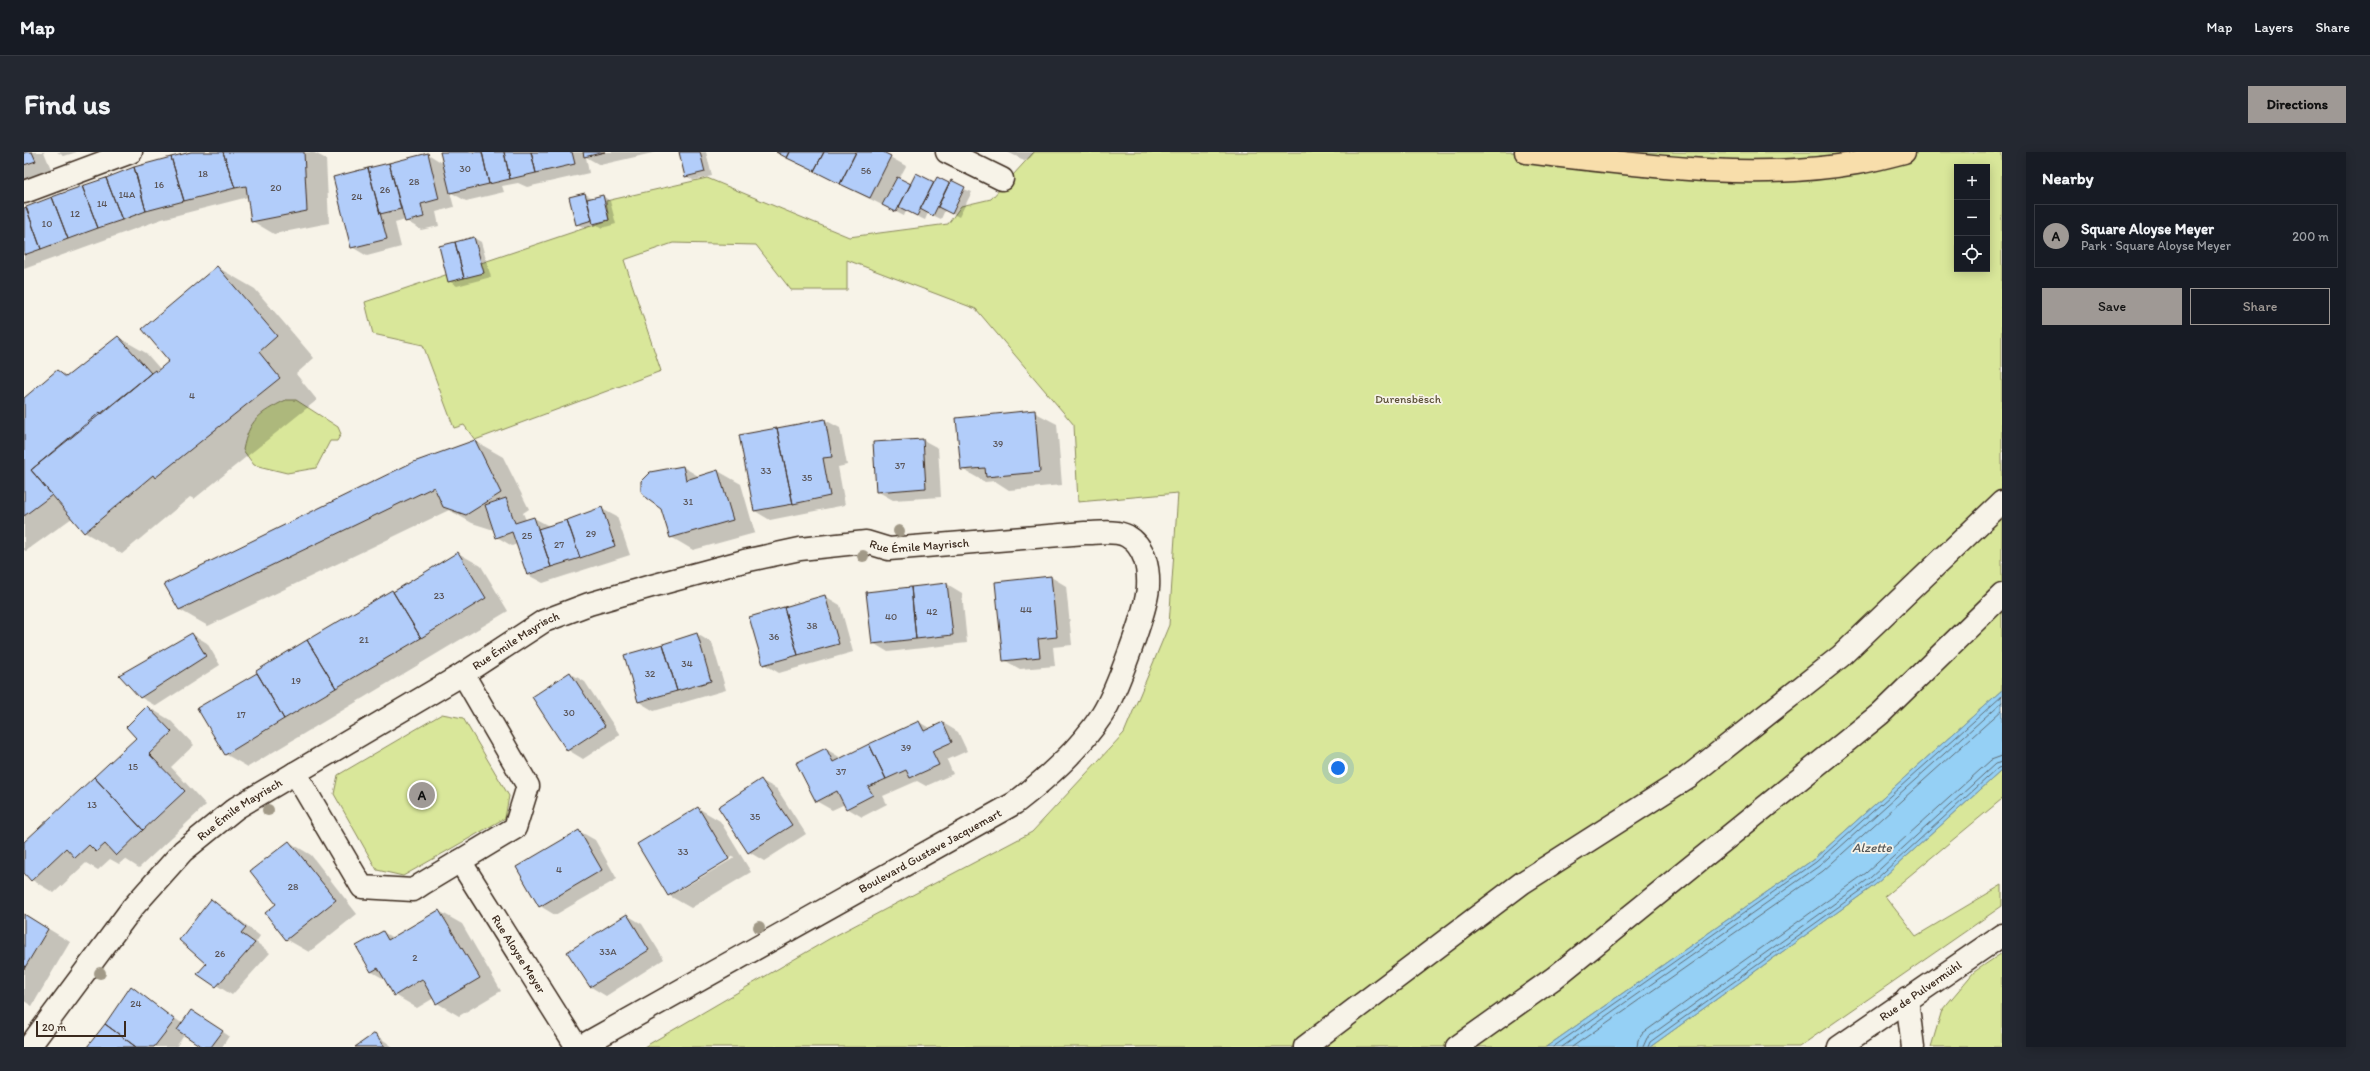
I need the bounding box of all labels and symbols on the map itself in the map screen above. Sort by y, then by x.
house number: 30 [459,162,471,175]
house number: 56 [861,164,871,177]
house number: 18 [198,167,209,180]
house number: 28 [409,175,420,188]
house number: 16 [154,178,164,191]
house number: 20 [270,181,282,194]
house number: 26 [380,183,390,196]
house number: 14A [118,188,136,201]
house number: 24 [351,190,363,203]
house number: 14 [97,197,107,210]
house number: 12 [70,207,81,220]
house number: 10 [42,217,52,230]
house number: 4 [189,389,195,402]
park label: Durensbësch [1375,392,1442,406]
house number: 39 [993,437,1003,450]
house number: 37 [895,459,905,472]
house number: 33 [761,464,772,477]
house number: 35 [802,471,812,484]
house number: 31 [683,495,693,508]
house number: 29 [586,527,596,540]
house number: 25 [522,529,532,542]
street label: Rue Émile Mayrisch [868,535,970,556]
house number: 27 [554,538,564,551]
house number: 23 [434,589,445,602]
house number: 44 [1020,603,1032,616]
house number: 42 [926,605,938,618]
street label: Rue Émile Mayrisch [470,609,562,673]
house number: 40 [885,610,897,623]
house number: 38 [807,619,818,632]
house number: 36 [769,630,779,643]
house number: 21 [359,633,369,646]
house number: 34 [681,657,693,670]
house number: 32 [645,667,656,680]
house number: 19 [291,674,301,687]
house number: 30 [563,706,575,719]
house number: 17 [236,708,246,721]
house number: 39 [901,741,911,754]
your location [1328,758,1348,778]
house number: 15 [128,760,138,773]
house number: 37 [836,765,846,778]
street label: Rue Émile Mayrisch [194,775,285,844]
pin: A [409,780,435,810]
house number: 13 [87,798,98,811]
street label: Boulevard Gustave Jacquemart [856,806,1004,896]
house number: 35 [750,810,760,823]
water label: Alzette [1852,840,1893,855]
house number: 33 [678,845,689,858]
house number: 4 [556,863,562,876]
house number: 28 [288,880,299,893]
street label: Rue Aloyse Meyer [489,912,549,996]
house number: 33A [599,945,617,958]
house number: 26 [215,947,225,960]
house number: 2 [412,951,418,964]
street label: Rue de Pulvermühl [1877,958,1965,1024]
house number: 24 [130,997,142,1010]
scale bar [36,1019,126,1038]

